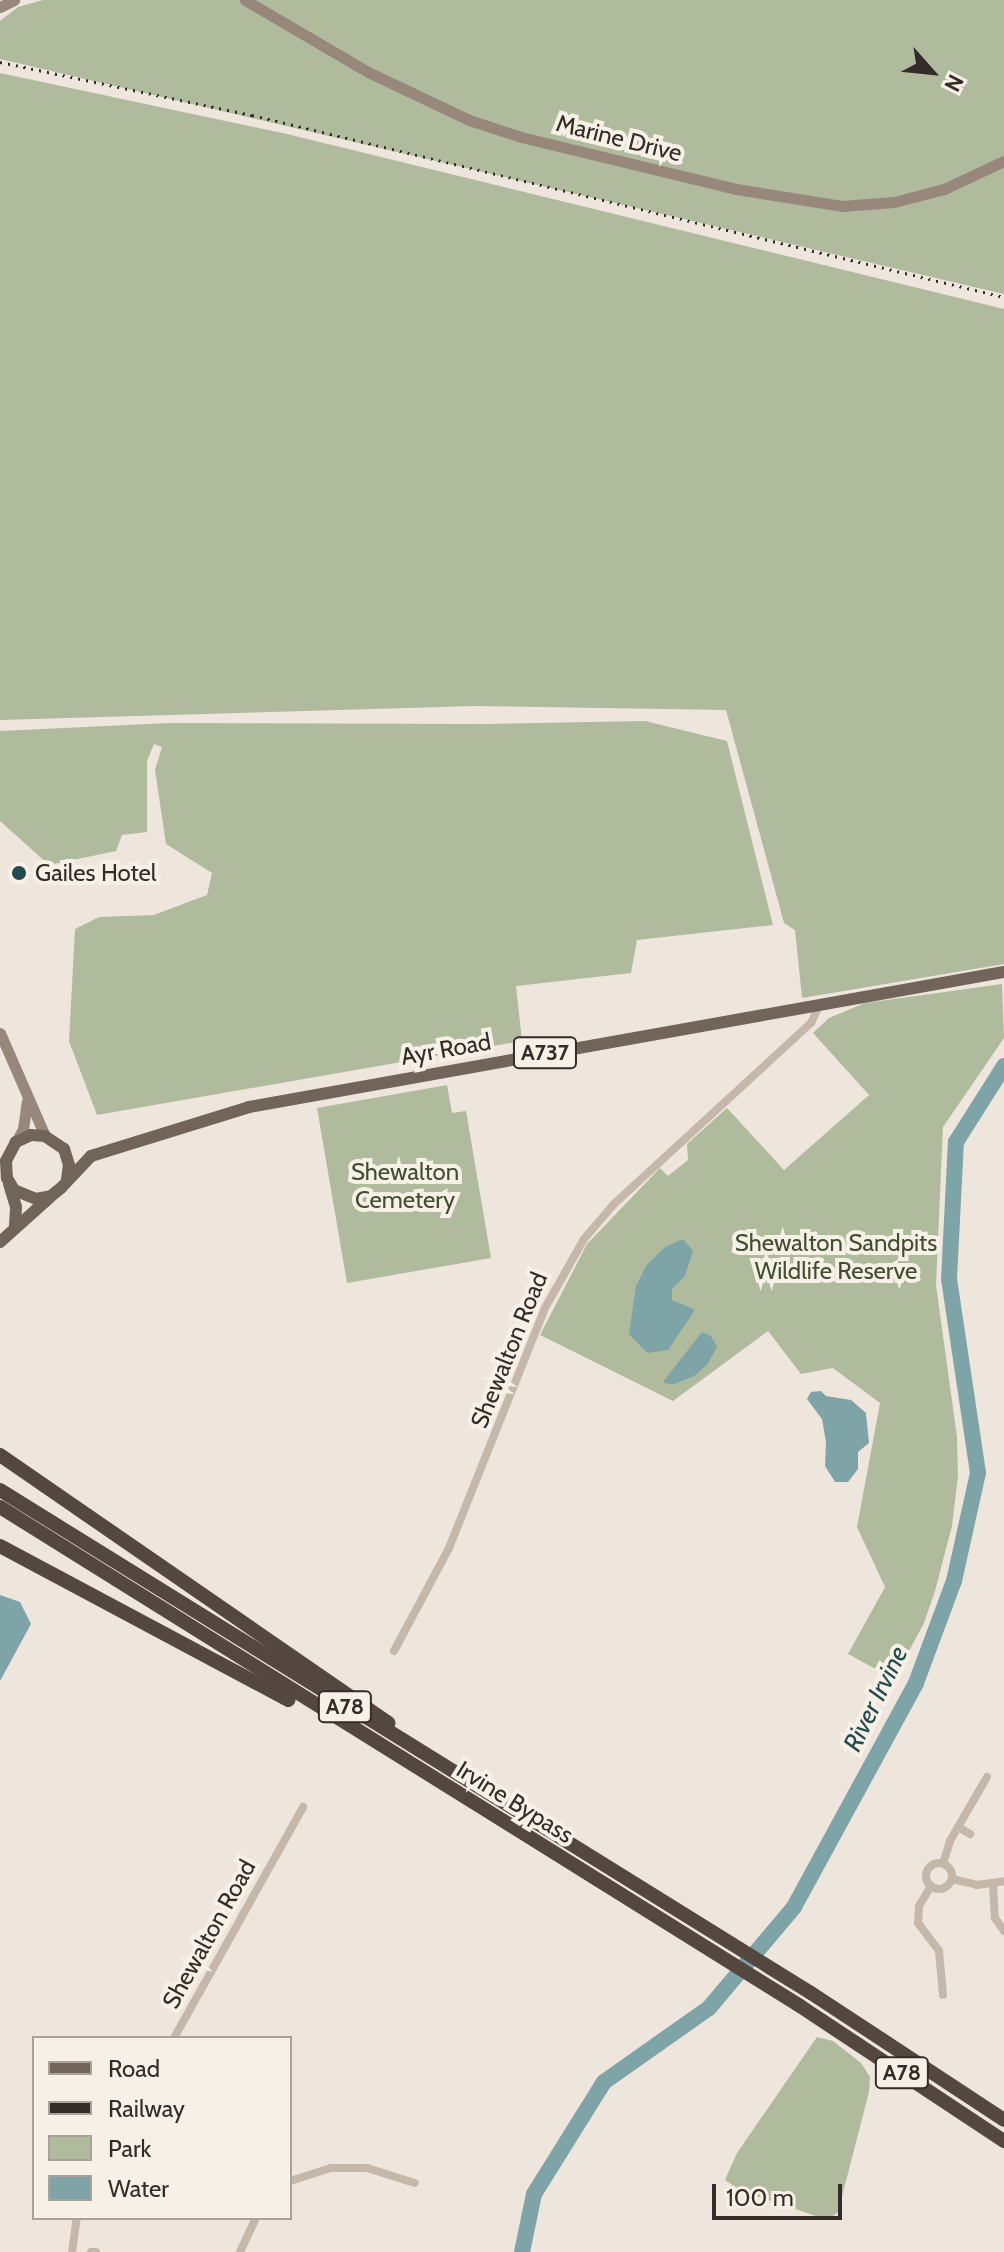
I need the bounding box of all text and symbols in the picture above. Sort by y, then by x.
north arrow [892,32,972,112]
text: N [938,70,969,96]
street label: Marine Drive [553,108,685,168]
place label: Gailes Hotel [35,859,156,887]
marker: Gailes Hotel [10,864,28,882]
street label: Ayr Road [399,1027,493,1071]
road number: A737 [511,1035,579,1071]
park label: Shewalton Cemetery [351,1158,459,1214]
park label: Shewalton Sandpits Wildlife Reserve [735,1229,937,1285]
street label: Shewalton Road [465,1268,553,1432]
water label: River Irvine [837,1641,915,1757]
road number: A78 [317,1689,373,1725]
street label: Irvine Bypass [451,1755,579,1849]
street label: Shewalton Road [156,1855,262,2013]
legend [32,2036,292,2220]
text: Road [108,2054,160,2083]
road number: A78 [874,2055,930,2091]
text: Railway [108,2094,185,2123]
text: Park [108,2134,151,2163]
scale bar [716,2168,846,2218]
text: Water [108,2174,169,2203]
text: 100 m [726,2183,794,2212]

